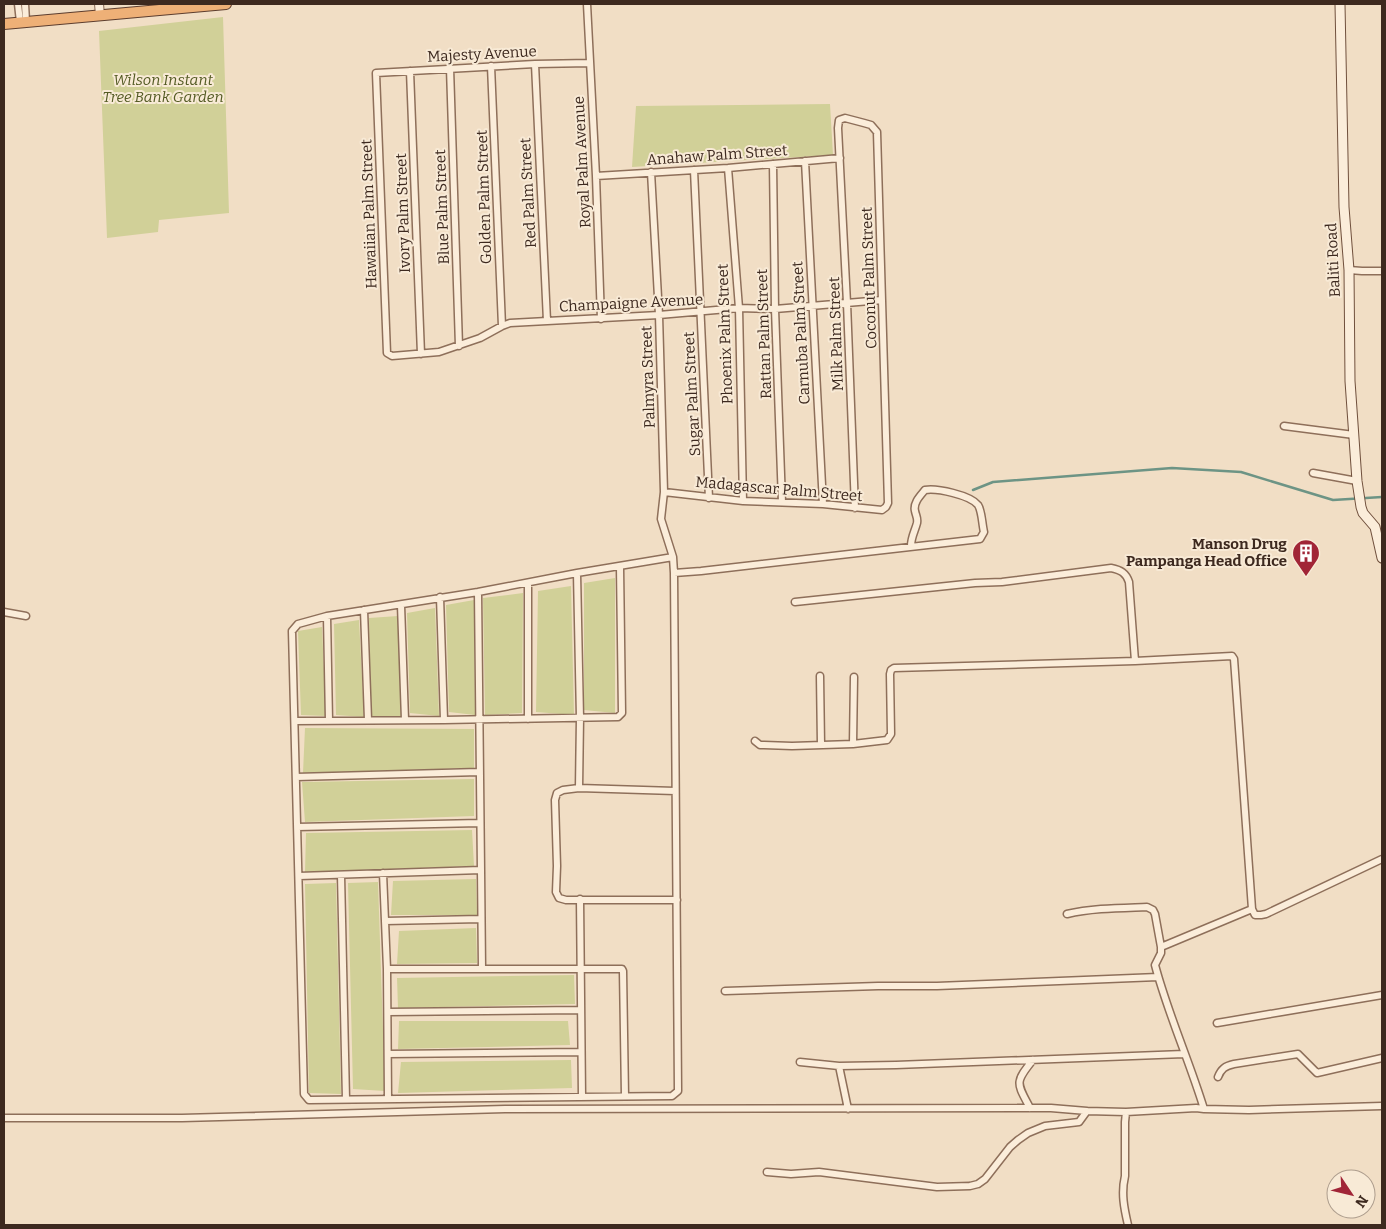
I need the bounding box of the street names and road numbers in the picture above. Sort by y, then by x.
street label: Majesty Avenue [427,42,537,66]
street label: Royal Palm Avenue [570,96,594,228]
street label: Golden Palm Street [473,129,495,264]
street label: Red Palm Street [516,137,540,249]
street label: Hawaiian Palm Street [357,138,381,289]
street label: Anahaw Palm Street [646,141,788,169]
street label: Blue Palm Street [431,149,453,265]
street label: Ivory Palm Street [392,152,414,273]
street label: Coconut Palm Street [858,206,880,349]
street label: Baliti Road [1322,222,1344,298]
street label: Carnuba Palm Street [788,260,814,405]
street label: Phoenix Palm Street [714,263,736,405]
street label: Rattan Palm Street [753,268,775,399]
street label: Milk Palm Street [825,276,847,391]
street label: Champaigne Avenue [558,290,704,316]
street label: Palmyra Street [637,325,659,429]
street label: Sugar Palm Street [680,331,704,457]
street label: Madagascar Palm Street [695,473,864,505]

